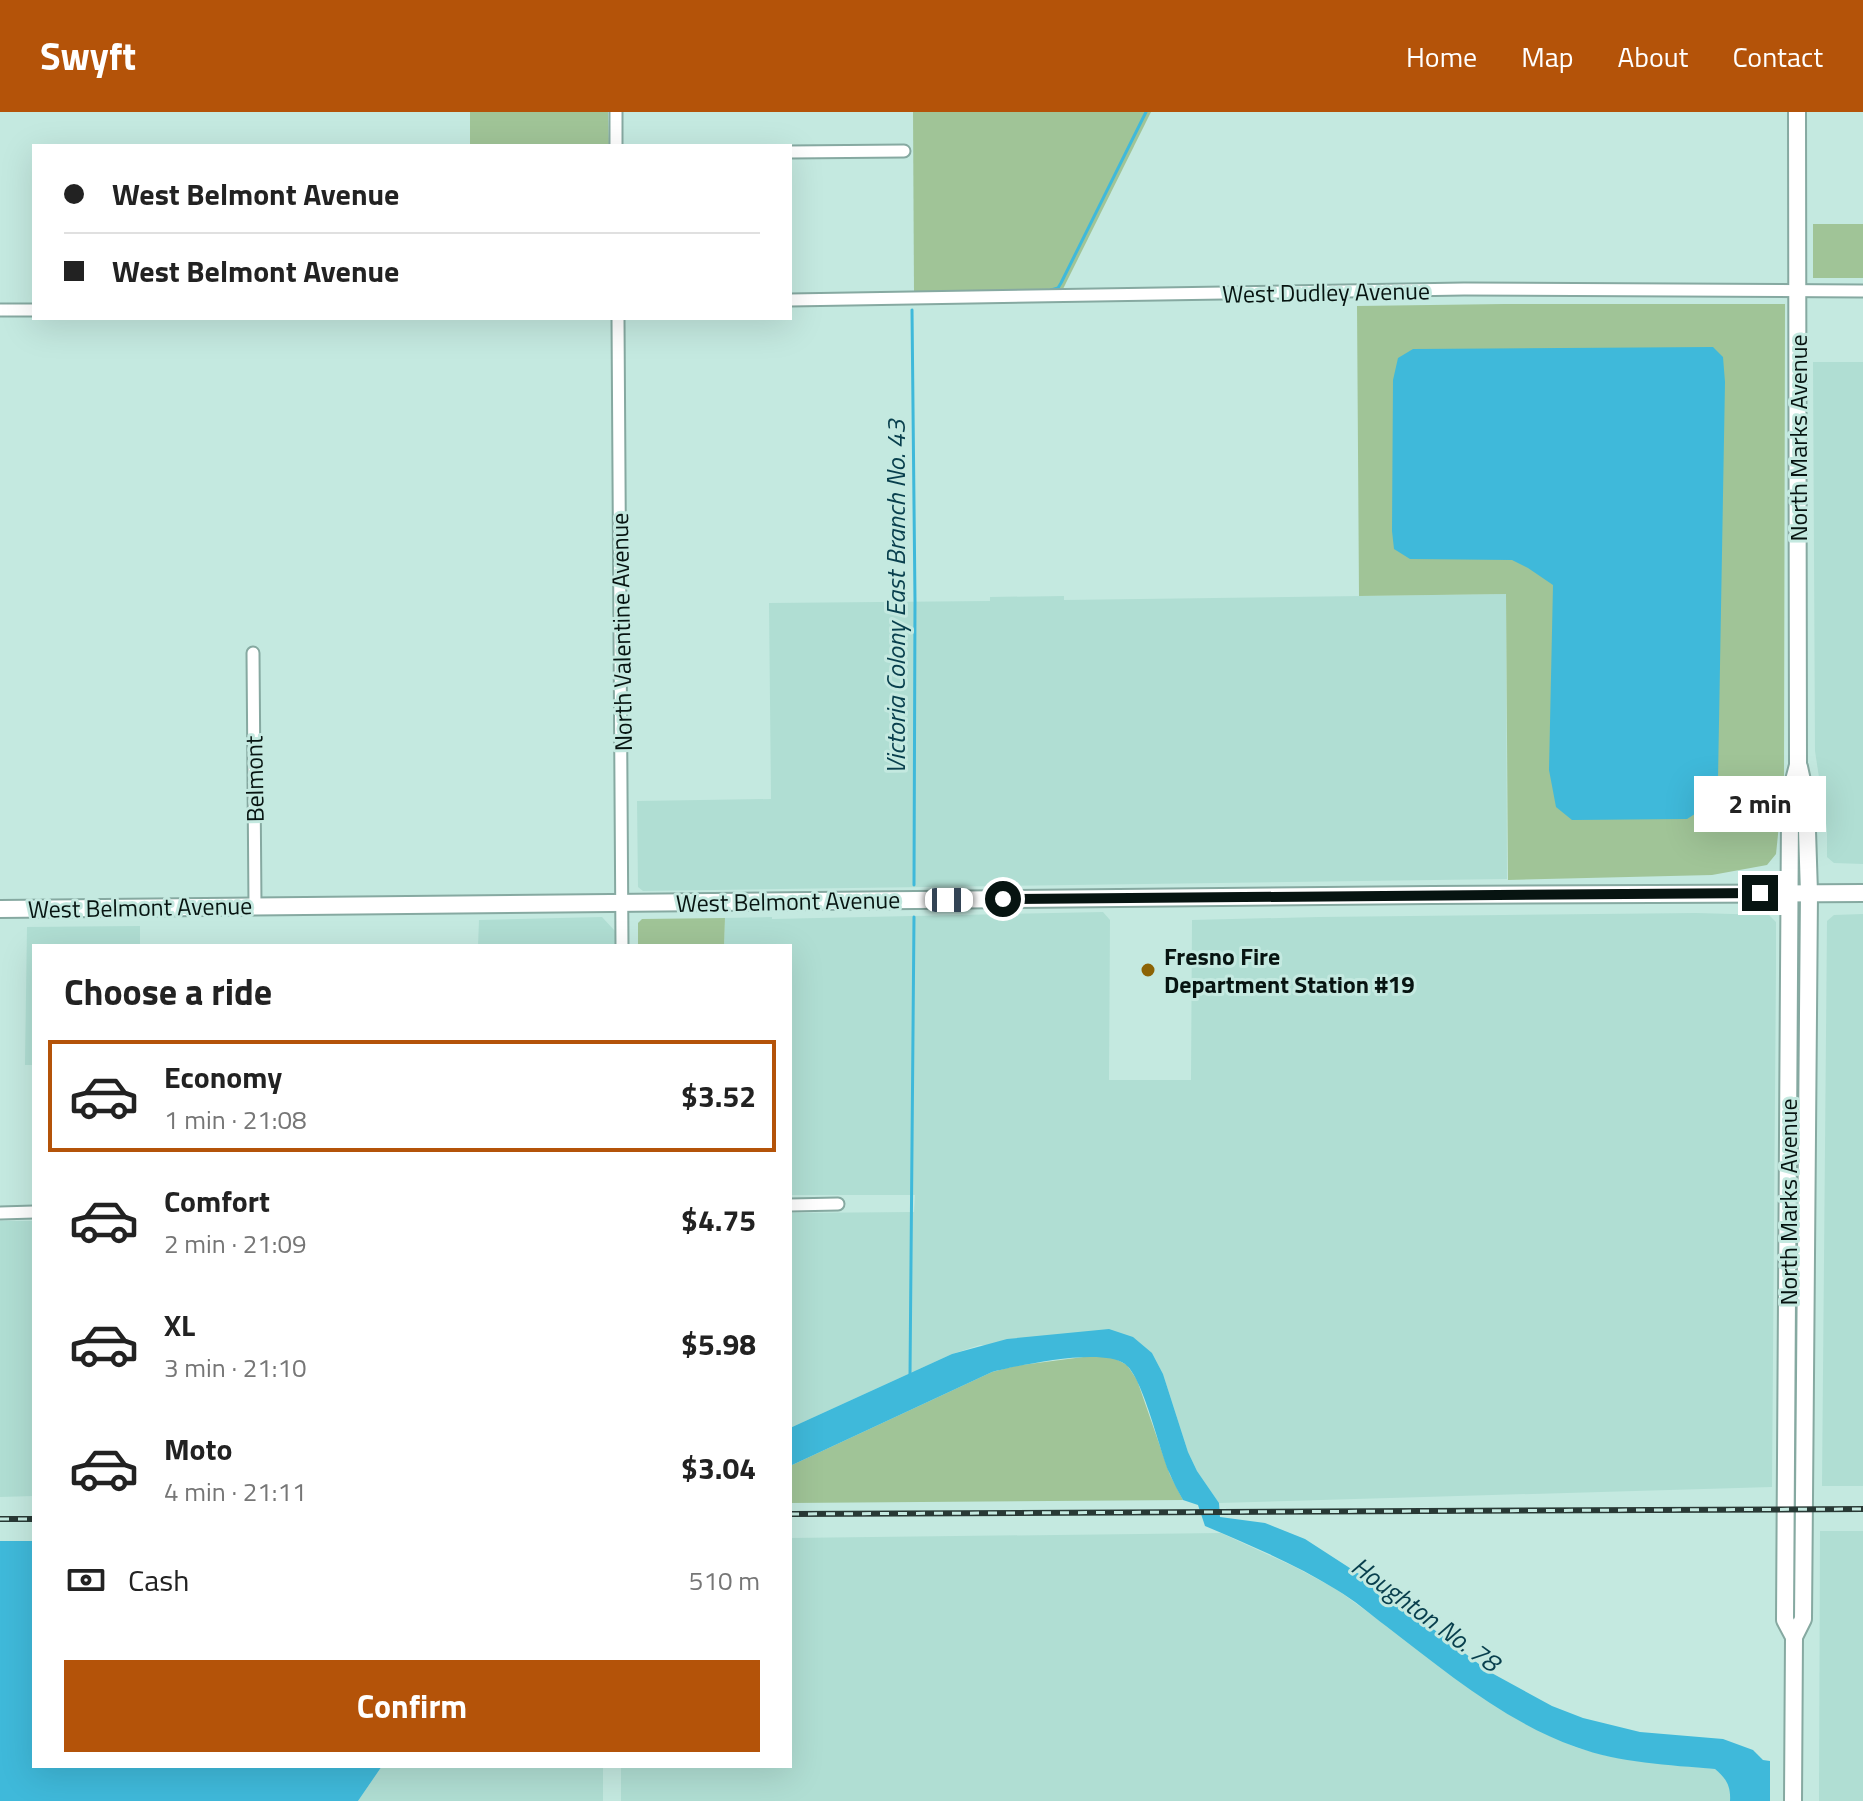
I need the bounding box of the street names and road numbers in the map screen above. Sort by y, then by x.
street label: West Dudley Avenue [1222,272,1430,312]
street label: North Marks Avenue [1780,334,1816,542]
street label: North Valentine Avenue [601,512,641,752]
street label: Belmont [235,735,273,823]
street label: West Belmont Avenue [675,881,901,921]
street label: West Belmont Avenue [27,887,253,927]
street label: North Marks Avenue [1770,1098,1806,1306]

